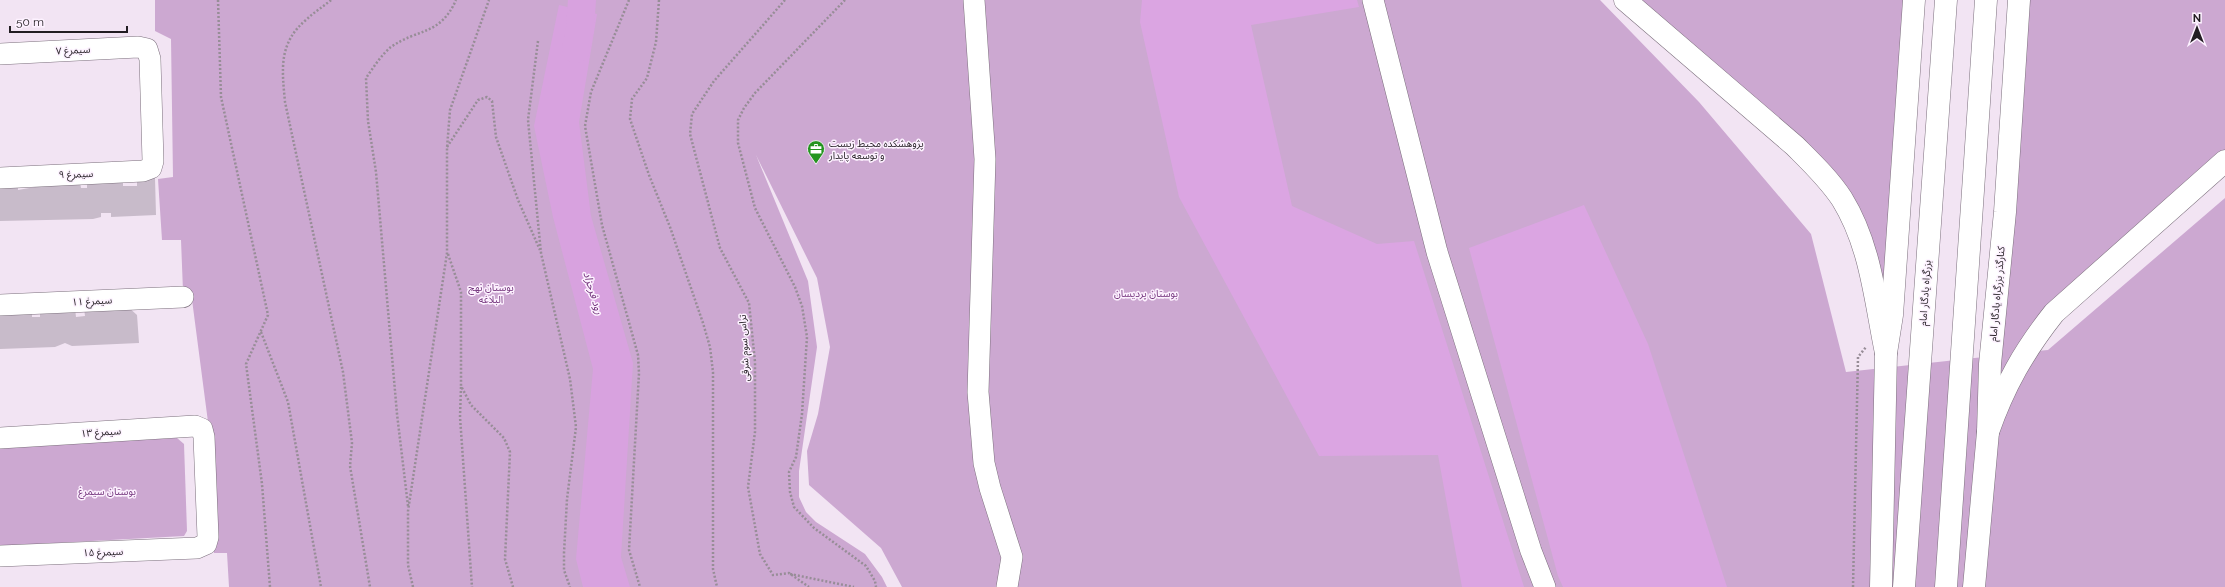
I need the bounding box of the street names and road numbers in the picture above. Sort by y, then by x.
street label: سیمرغ ۷ [55,44,91,58]
street label: سیمرغ ۹ [58,168,94,182]
street label: کنارگذر بزرگراه یادگار امام [1987,245,2010,342]
street label: بزرگراه یادگار امام [1917,259,1936,327]
street label: سیمرغ ۱۱ [72,294,113,310]
street label: تراس سوم شرقی [737,314,754,382]
street label: سیمرغ ۱۳ [80,425,122,441]
street label: سیمرغ ۱۵ [83,546,124,560]

